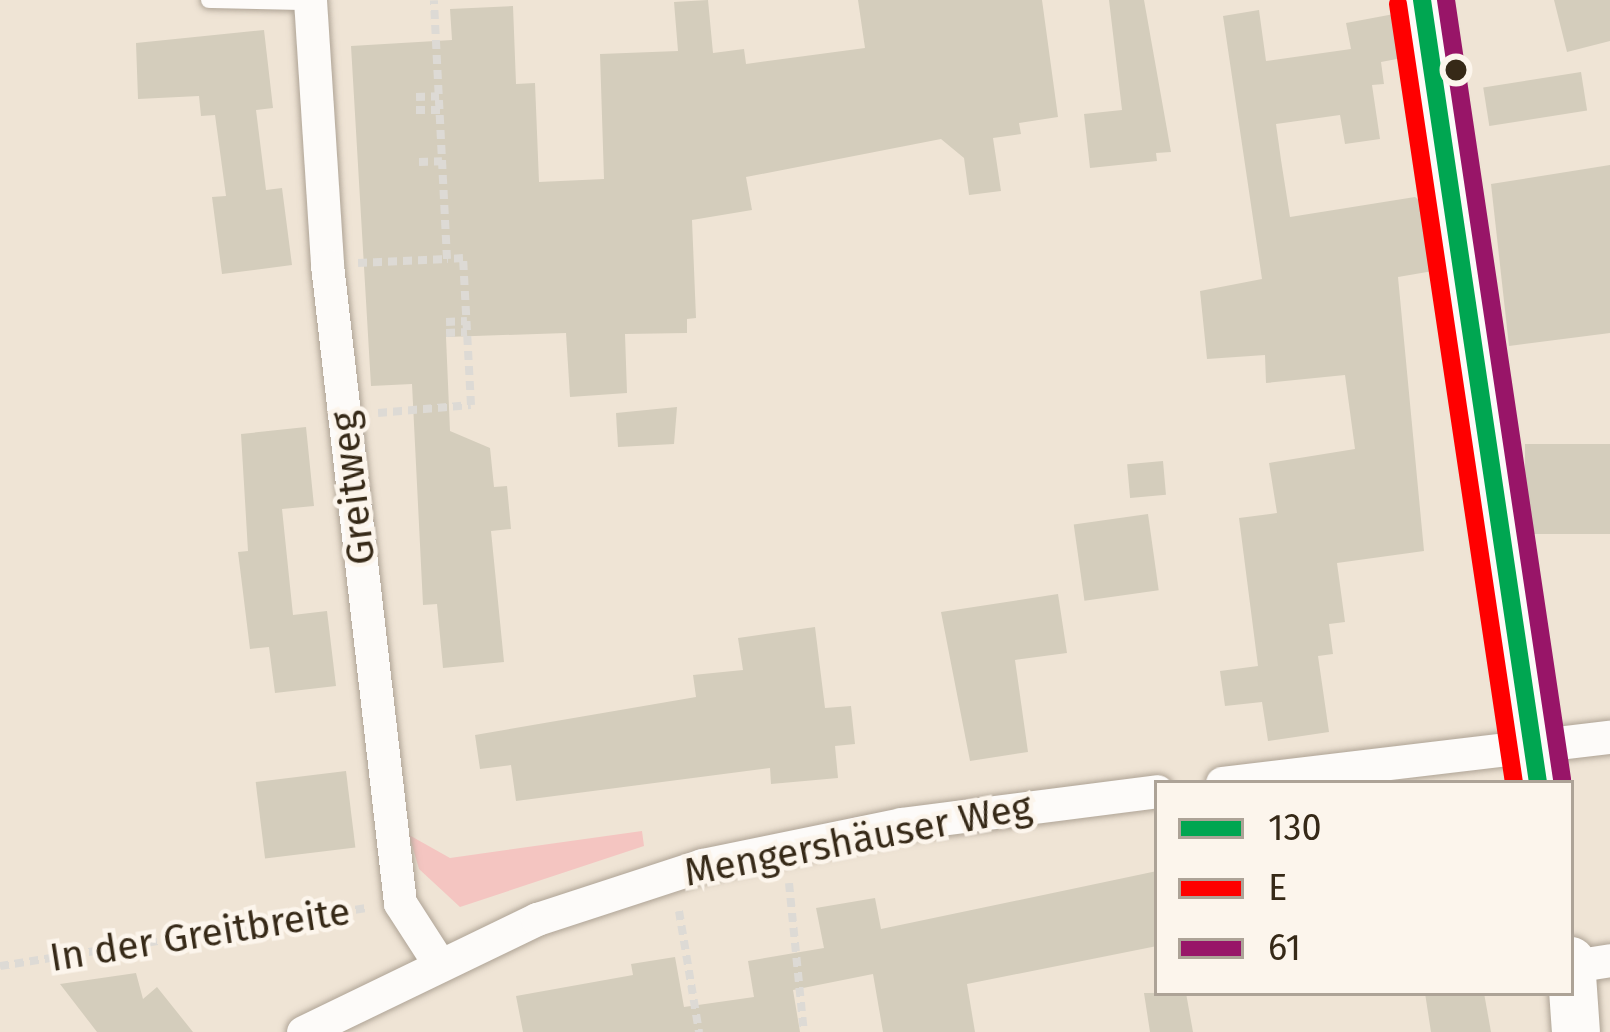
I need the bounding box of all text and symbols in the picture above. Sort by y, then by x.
unlabelled marker [1445,59,1467,81]
street label: Greitweg [320,409,386,567]
legend [1154,780,1574,996]
street label: Mengershäuser Weg [680,783,1036,897]
text: 130 [1268,806,1322,850]
text: E [1268,866,1287,910]
street label: In der Greitbreite [46,888,354,982]
text: 61 [1268,926,1301,970]

